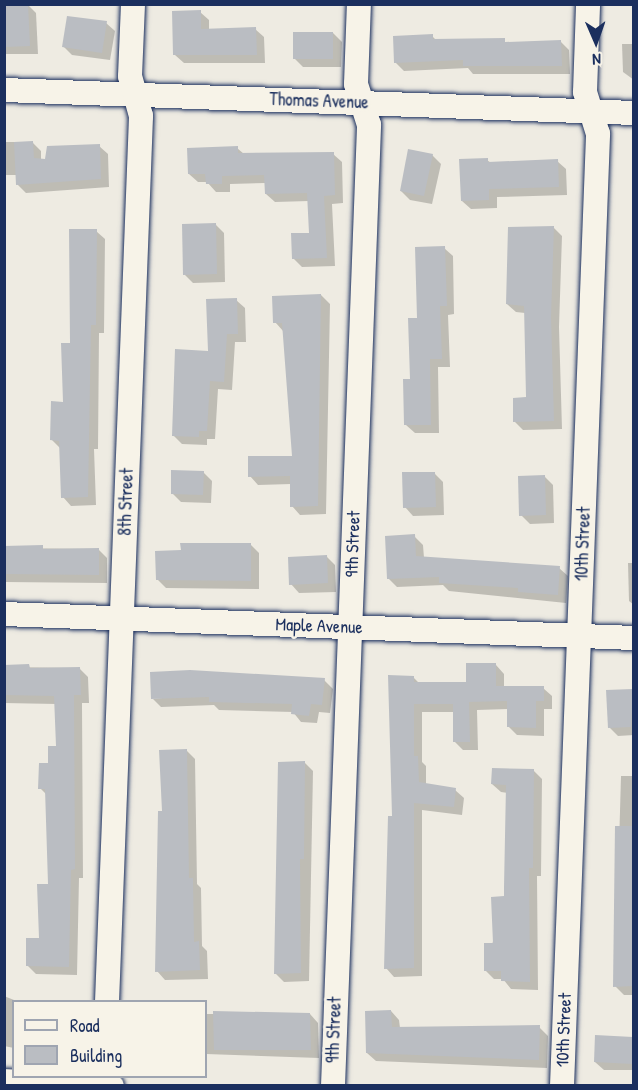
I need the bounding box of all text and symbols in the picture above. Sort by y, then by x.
north arrow [566,12,626,72]
text: N [592,49,601,71]
street label: Thomas Avenue [269,88,369,114]
street label: 8th Street [114,468,138,536]
street label: 10th Street [571,506,595,582]
street label: 9th Street [341,510,365,578]
street label: Maple Avenue [275,614,363,638]
street label: 10th Street [552,992,576,1068]
street label: 9th Street [322,996,346,1064]
legend [12,1000,207,1078]
text: Road [70,1013,100,1038]
text: Building [70,1043,122,1068]

